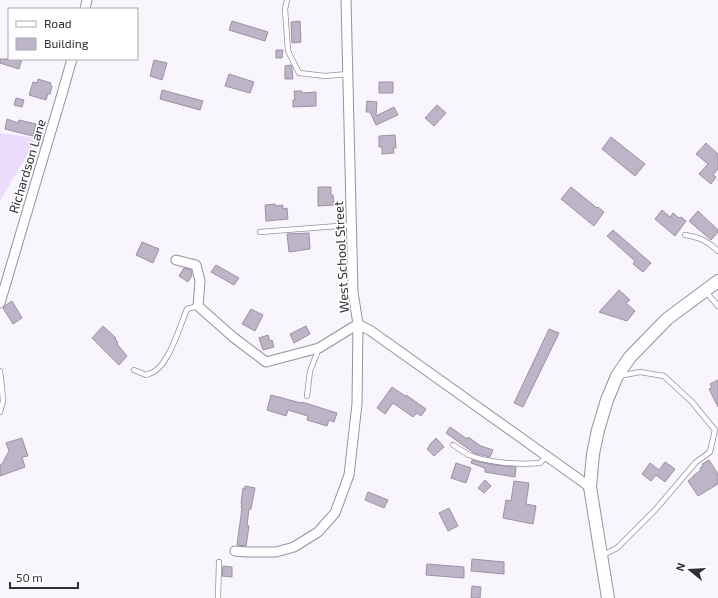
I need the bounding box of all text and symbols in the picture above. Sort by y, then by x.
legend [8,8,138,60]
text: Road [44,16,72,30]
text: Building [44,36,89,50]
street label: Richardson Lane [5,117,49,215]
street label: West School Street [330,201,352,313]
north arrow [670,550,710,590]
text: N [673,561,687,573]
scale bar [10,564,78,590]
text: 50 m [16,570,43,584]

